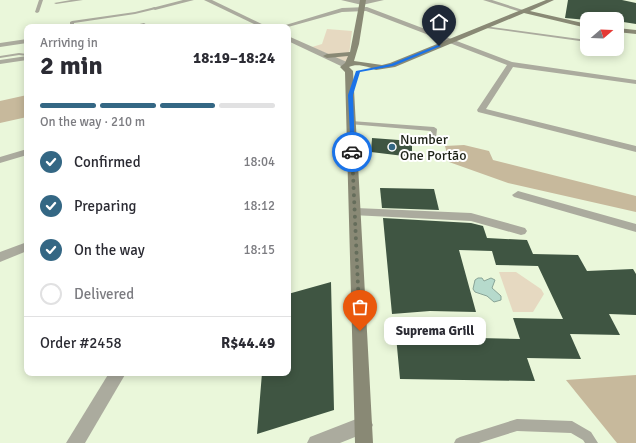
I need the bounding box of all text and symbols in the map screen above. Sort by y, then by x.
pin [422,5,456,46]
icon: home [428,11,450,33]
north arrow [580,12,624,56]
map controls [580,12,624,56]
text: Arriving in [40,35,98,51]
text: 18:19–18:24 [193,49,275,67]
text: 2 min [40,50,103,82]
text: On the way · 210 m [40,114,145,130]
place label: Number One Portão [400,131,466,164]
courier [332,132,372,172]
icon: car [341,141,363,163]
marker: Number One Portão [387,142,397,152]
icon: check [40,151,62,173]
text: Confirmed [74,153,141,171]
text: 18:04 [243,154,275,170]
icon: check [40,195,62,217]
text: Preparing [74,197,137,215]
text: 18:12 [243,198,275,214]
icon: check [40,239,62,261]
text: On the way [74,241,145,259]
text: 18:15 [243,242,275,258]
text: Delivered [74,285,134,303]
pin [343,290,377,331]
icon: bag [349,296,371,318]
callout: Suprema Grill [384,317,486,345]
text: Suprema Grill [396,323,474,339]
text: Order #2458 [40,334,122,352]
text: R$44.49 [221,334,275,352]

